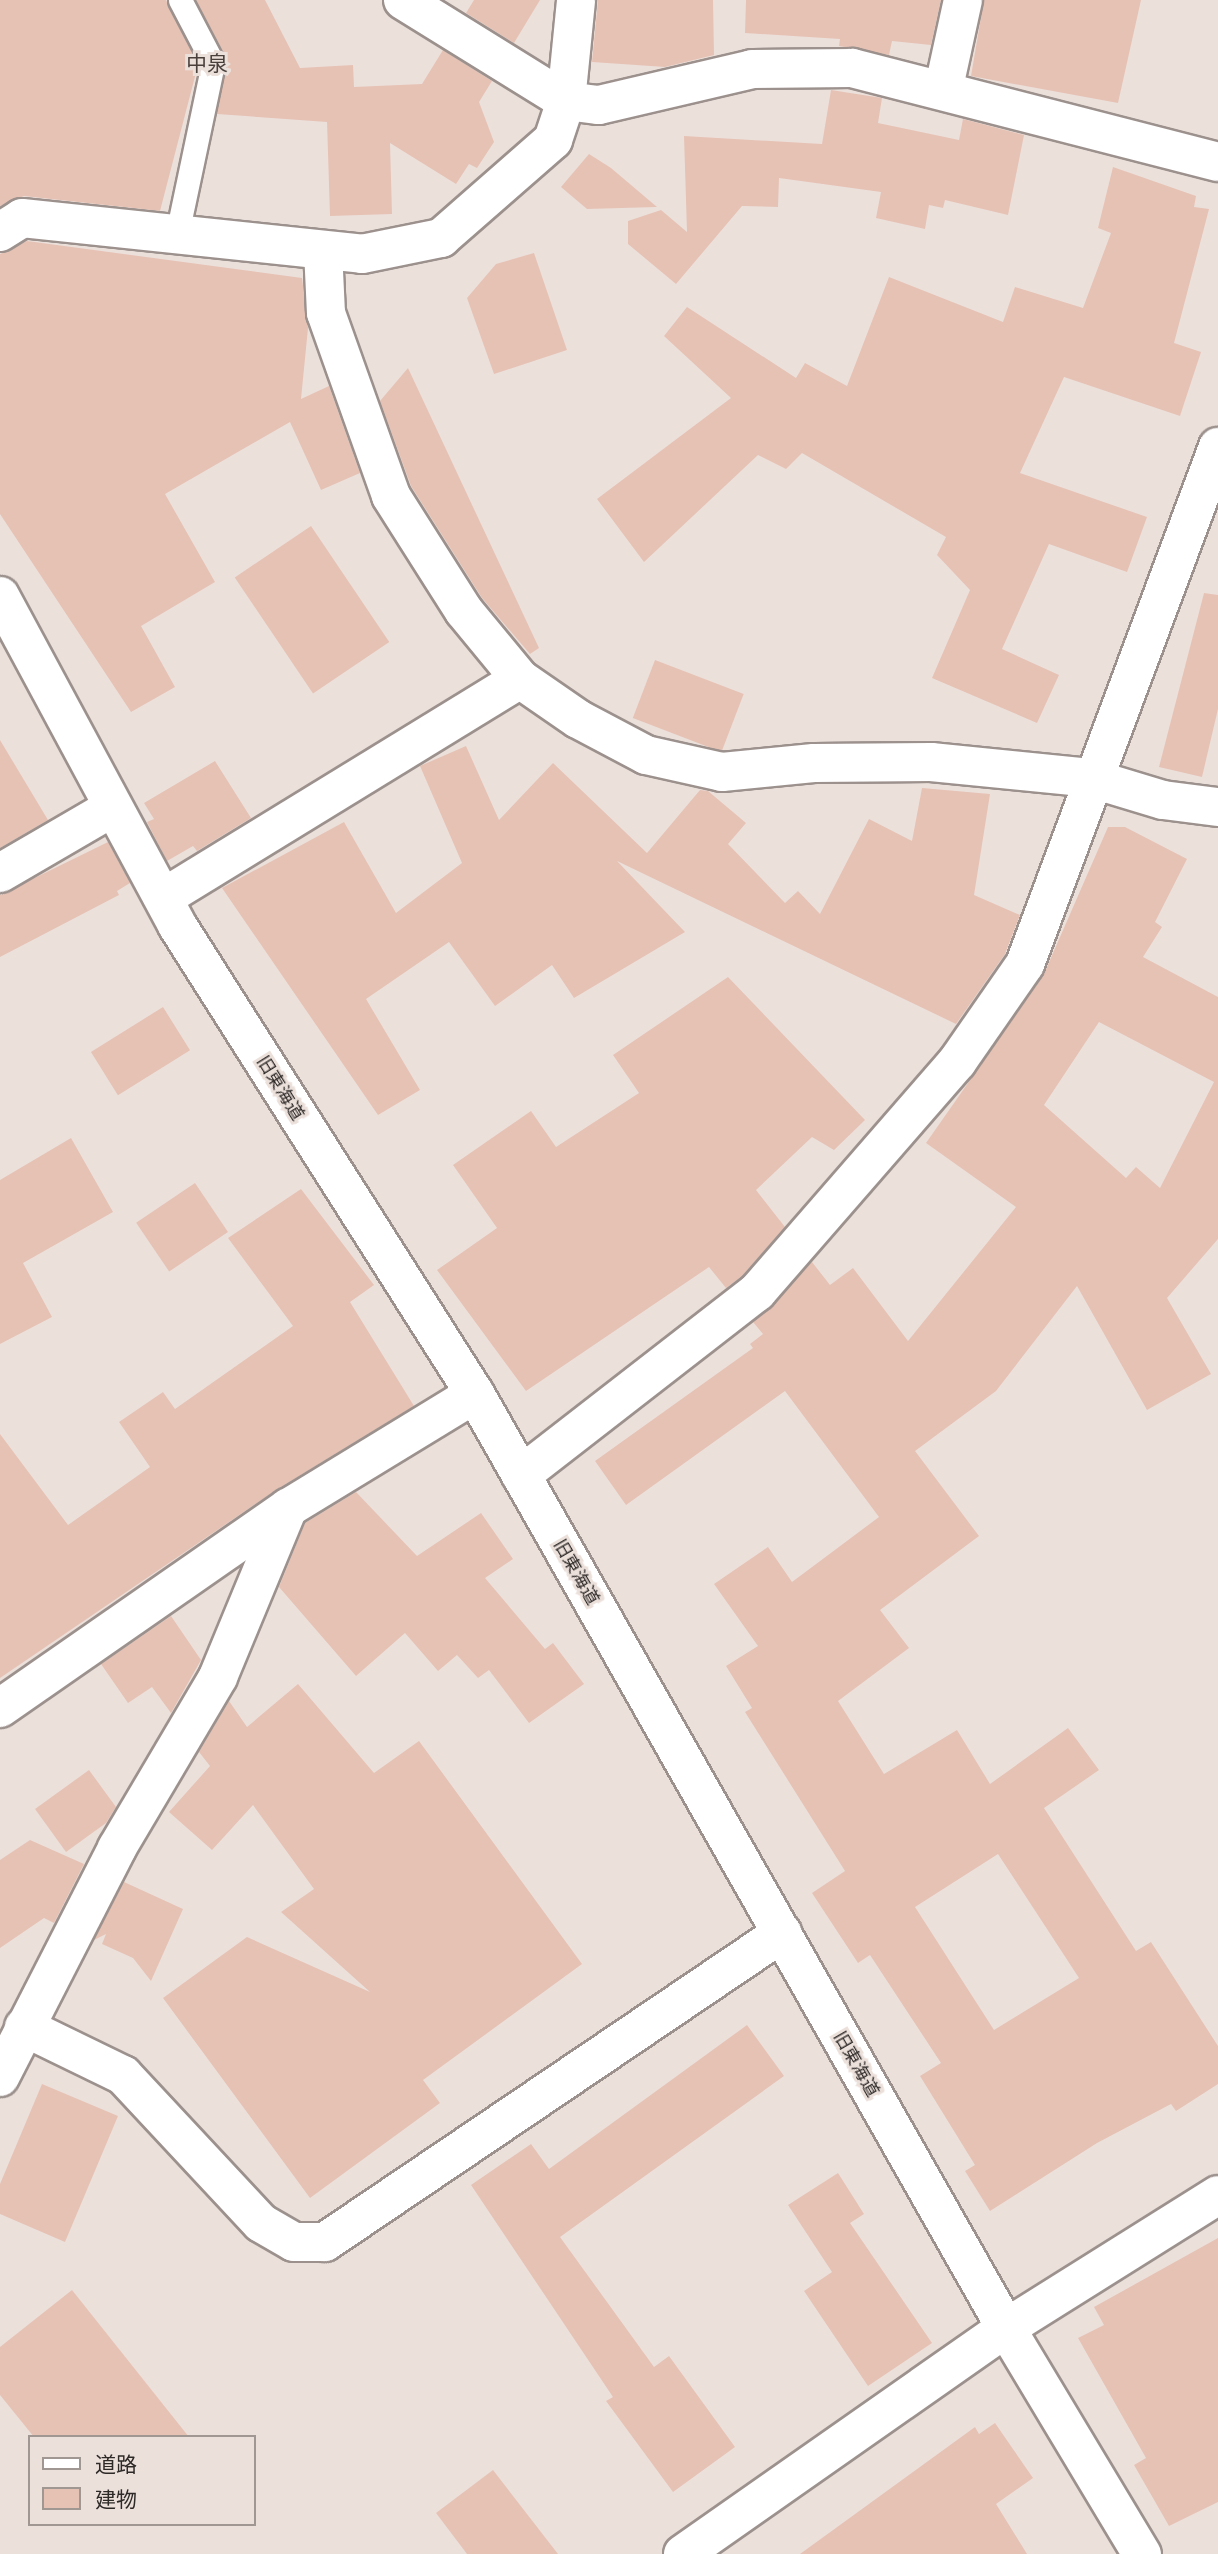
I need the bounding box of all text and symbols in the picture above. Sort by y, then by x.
district label: 中泉 [186,50,228,76]
street label: 旧東海道 [252,1052,308,1124]
street label: 旧東海道 [549,1535,603,1609]
street label: 旧東海道 [829,2027,883,2101]
legend [28,2435,256,2526]
text: 道路 [95,2448,137,2480]
text: 建物 [95,2483,137,2515]

